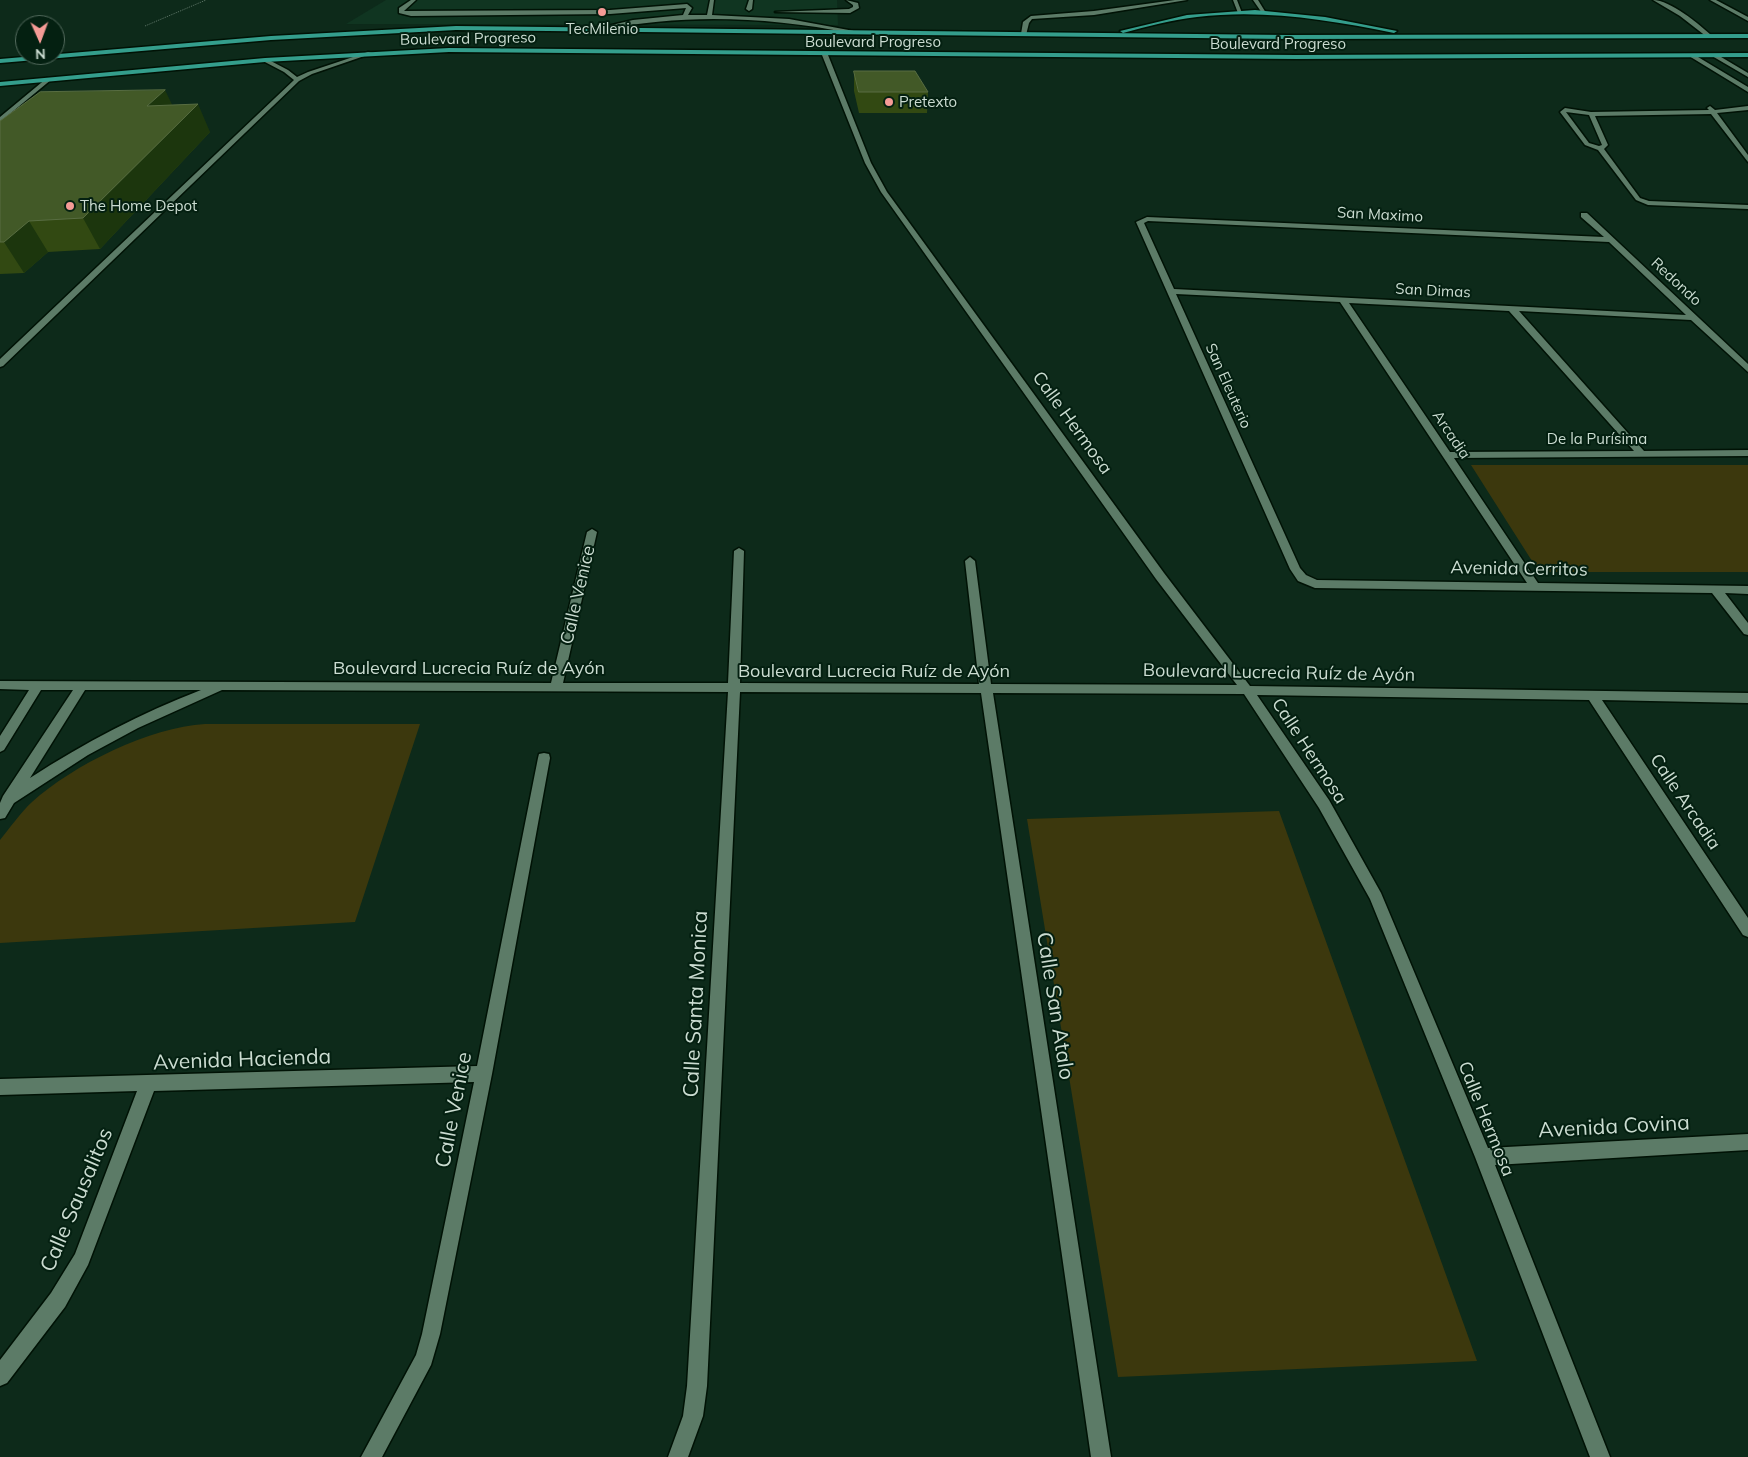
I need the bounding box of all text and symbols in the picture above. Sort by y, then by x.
marker: TecMilenio [596,6,608,18]
north arrow [15,15,65,65]
place label: TecMilenio [566,20,638,38]
street label: Boulevard Progreso [400,29,536,49]
street label: Boulevard Progreso [805,33,941,51]
street label: Boulevard Progreso [1210,35,1346,53]
text: N [35,45,46,63]
place label: Pretexto [899,93,957,111]
marker: Pretexto [883,96,895,108]
place label: The Home Depot [80,197,197,215]
marker: The Home Depot [64,200,76,212]
street label: San Maximo [1336,204,1424,226]
street label: Redondo [1647,254,1705,310]
street label: San Dimas [1395,280,1471,302]
street label: San Eleuterio [1201,341,1255,431]
street label: Calle Hermosa [1027,367,1117,479]
street label: Arcadia [1428,407,1474,463]
street label: De la Purísima [1547,430,1647,448]
street label: Calle Venice [556,544,600,646]
street label: Avenida Cerritos [1450,557,1588,581]
street label: Boulevard Lucrecia Ruíz de Ayón [333,658,605,680]
street label: Boulevard Lucrecia Ruíz de Ayón [1143,660,1415,686]
street label: Boulevard Lucrecia Ruíz de Ayón [738,661,1010,683]
street label: Calle Hermosa [1267,694,1351,808]
street label: Calle Arcadia [1645,750,1725,854]
street label: Calle Santa Monica [679,910,713,1098]
street label: Calle San Atalo [1031,930,1079,1082]
street label: Avenida Hacienda [152,1044,332,1076]
street label: Calle Venice [430,1050,478,1170]
street label: Calle Hermosa [1453,1058,1519,1180]
street label: Avenida Covina [1538,1110,1690,1144]
street label: Calle Sausalitos [35,1124,119,1276]

